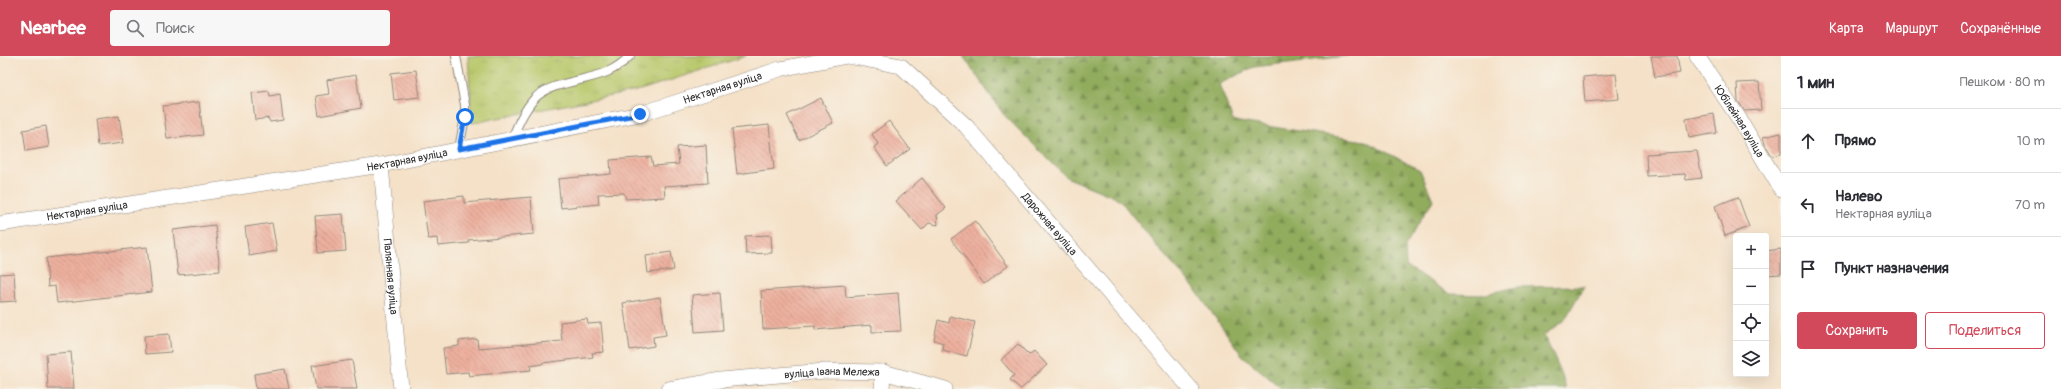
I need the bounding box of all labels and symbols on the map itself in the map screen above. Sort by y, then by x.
street label: Нектарная вуліца [681,69,764,107]
street label: Юбілейная вуліца [1712,83,1767,160]
route end [631,105,649,123]
route start [456,108,474,126]
street label: Нектарная вуліца [366,146,449,174]
street label: Дарожная вуліца [1018,190,1080,258]
street label: Нектарная вуліца [46,198,129,224]
street label: Палянная вуліца [381,238,400,315]
street label: вуліца Івана Мележа [784,365,880,382]

